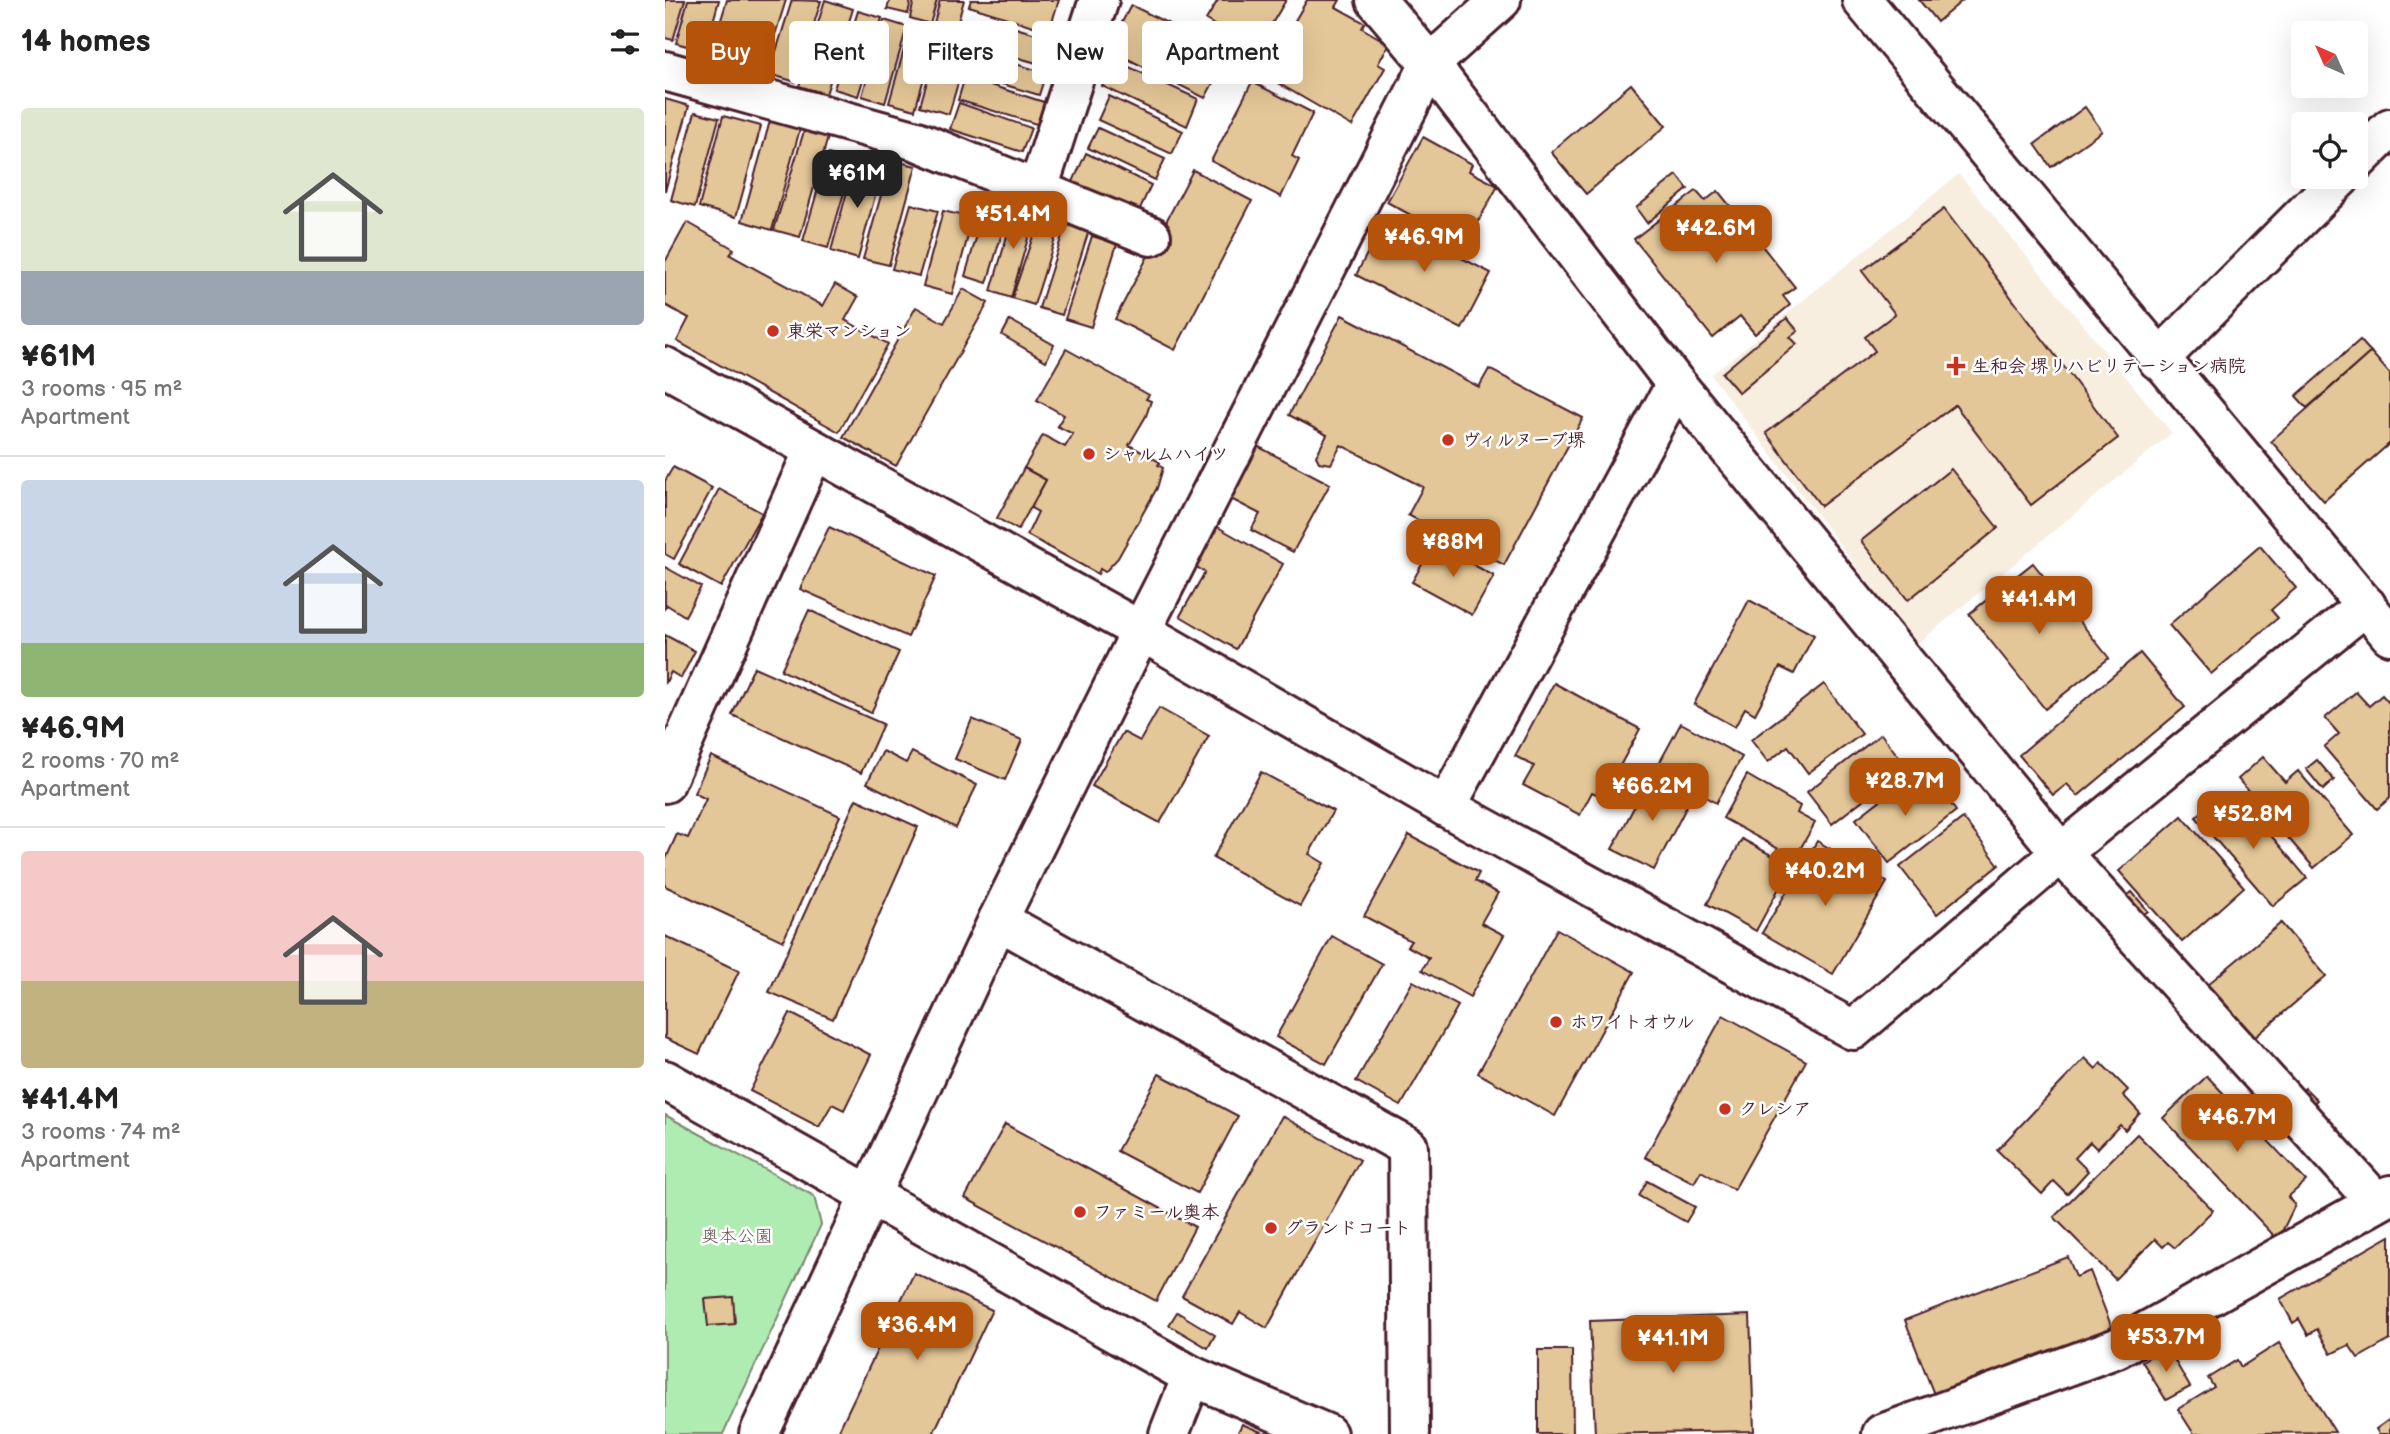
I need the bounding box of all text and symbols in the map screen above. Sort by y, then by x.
chip: Buy [686,21,775,84]
chip: Rent [789,21,889,84]
chip: Filters [903,21,1018,84]
chip: New [1032,21,1128,84]
chip: Apartment [1142,21,1303,84]
north arrow [2291,21,2368,98]
map controls [2291,21,2368,189]
icon: filters [606,23,644,61]
text: 14 homes [21,24,150,60]
button: locate [2291,112,2368,189]
pin: ¥61M [816,150,898,210]
icon: home [270,154,396,280]
text: ¥61M [828,159,886,187]
pin: ¥51.4M [956,191,1070,251]
text: ¥51.4M [975,200,1051,228]
pin: ¥42.6M [1659,205,1773,265]
text: ¥42.6M [1676,214,1756,242]
pin: ¥46.9M [1367,215,1481,274]
text: ¥46.9M [1384,223,1464,251]
place label: 東栄マンション [787,321,912,342]
marker: 東栄マンション [765,323,781,339]
text: ¥61M [21,339,96,375]
marker: 生和会 堺リハビリテーション病院 [1946,356,1966,376]
place label: 生和会 堺リハビリテーション病院 [1972,356,2246,377]
text: 3 rooms · 95 m² [21,375,182,403]
text: Apartment [21,403,130,431]
place label: ヴィルヌーブ堺 [1462,430,1586,451]
marker: ヴィルヌーブ堺 [1440,432,1456,448]
place label: シャルムハイツ [1103,444,1228,465]
marker: シャルムハイツ [1081,446,1097,462]
pin: ¥88M [1412,520,1494,579]
icon: home [270,526,396,652]
text: ¥88M [1422,528,1484,556]
pin: ¥41.4M [1982,576,2096,636]
text: ¥41.4M [2001,585,2077,613]
text: ¥46.9M [21,711,125,747]
text: 2 rooms · 70 m² [21,747,180,775]
pin: ¥28.7M [1848,758,1962,818]
pin: ¥66.2M [1595,764,1709,823]
text: ¥28.7M [1865,767,1945,795]
text: ¥66.2M [1612,772,1692,800]
text: Apartment [21,775,130,803]
pin: ¥52.8M [2196,792,2310,851]
text: ¥52.8M [2213,800,2293,828]
pin: ¥40.2M [1768,848,1882,908]
text: ¥40.2M [1785,857,1865,885]
icon: home [270,897,396,1023]
place label: ホワイトオウル [1570,1012,1694,1033]
marker: ホワイトオウル [1548,1014,1564,1030]
text: ¥41.4M [21,1082,119,1118]
pin: ¥46.7M [2180,1094,2294,1154]
place label: クレシア [1739,1099,1811,1120]
marker: クレシア [1717,1101,1733,1117]
text: ¥46.7M [2197,1103,2277,1131]
text: 3 rooms · 74 m² [21,1118,181,1146]
text: Apartment [21,1146,130,1174]
place label: ファミール奥本 [1094,1202,1219,1223]
marker: ファミール奥本 [1072,1204,1088,1220]
place label: グランドコート [1285,1218,1411,1239]
marker: グランドコート [1263,1220,1279,1236]
park label: 奥本公園 [701,1226,773,1247]
pin: ¥36.4M [860,1302,974,1362]
text: ¥36.4M [877,1311,957,1339]
pin: ¥53.7M [2109,1314,2223,1374]
pin: ¥41.1M [1616,1316,1730,1375]
text: ¥53.7M [2127,1323,2205,1351]
text: ¥41.1M [1637,1324,1709,1352]

